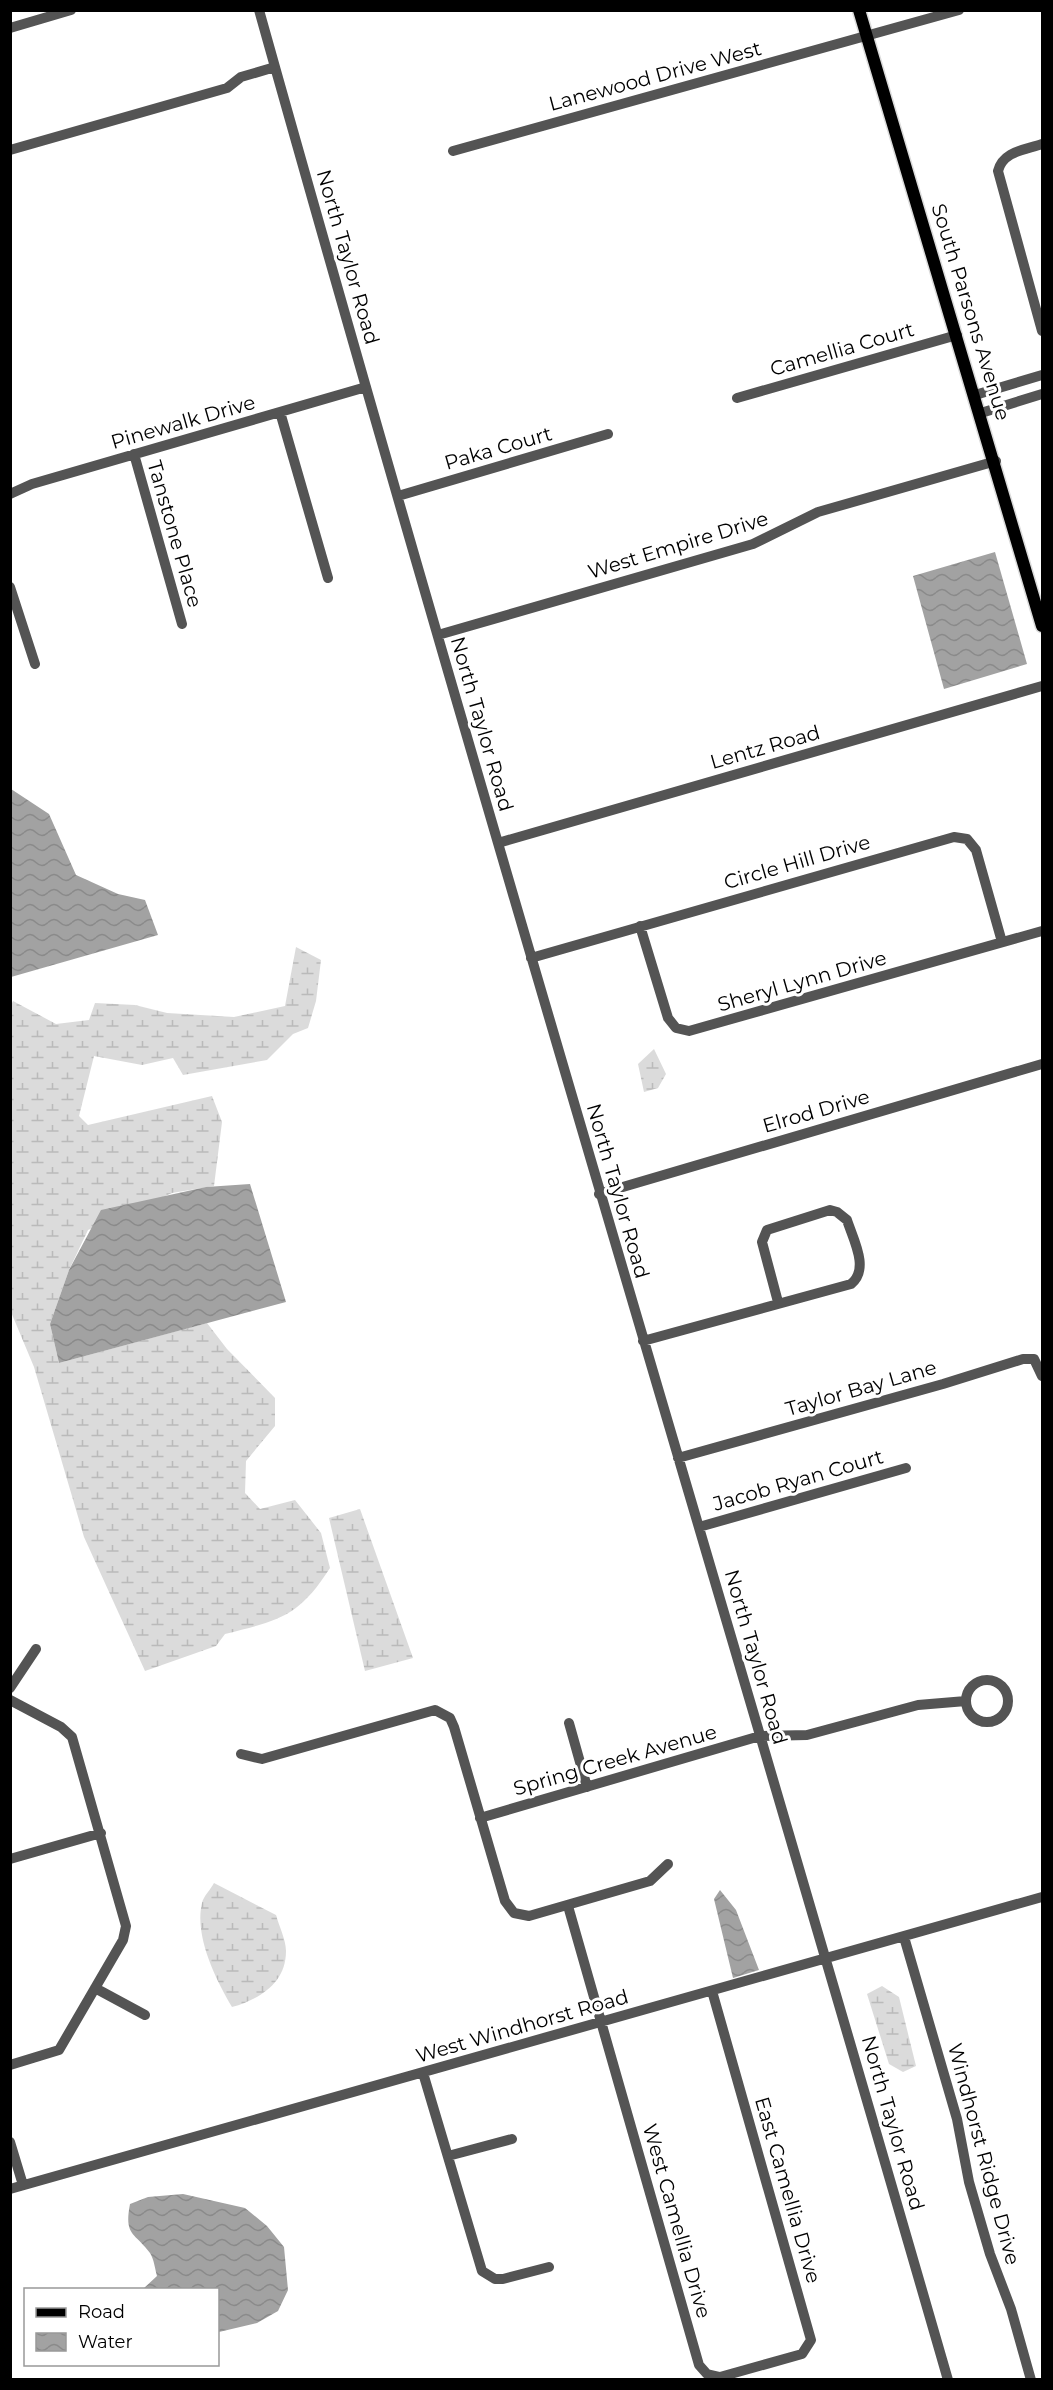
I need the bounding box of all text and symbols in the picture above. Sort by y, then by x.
street label: Lanewood Drive West [546,36,764,116]
street label: North Taylor Road [312,167,384,347]
street label: South Parsons Avenue [927,201,1015,423]
street label: Camellia Court [767,317,917,381]
street label: Pinewalk Drive [108,390,258,454]
street label: Paka Court [441,421,555,475]
street label: Tanstone Place [143,458,207,610]
street label: West Empire Drive [585,506,771,584]
street label: North Taylor Road [446,634,518,814]
street label: Lentz Road [707,720,823,774]
street label: Circle Hill Drive [721,830,873,894]
street label: Sheryl Lynn Drive [715,945,889,1017]
street label: Elrod Drive [760,1084,872,1138]
street label: North Taylor Road [582,1101,654,1281]
street label: Taylor Bay Lane [783,1355,939,1421]
street label: Jacob Ryan Court [709,1444,886,1516]
street label: North Taylor Road [720,1567,792,1747]
street label: Spring Creek Avenue [511,1719,719,1801]
street label: West Windhorst Road [413,1984,631,2068]
street label: North Taylor Road [857,2033,929,2213]
street label: Windhorst Ridge Drive [943,2041,1025,2267]
street label: East Camellia Drive [750,2094,826,2286]
street label: West Camellia Drive [638,2121,716,2321]
legend [24,2288,219,2366]
text: Road [78,2301,125,2323]
text: Water [78,2331,133,2353]

